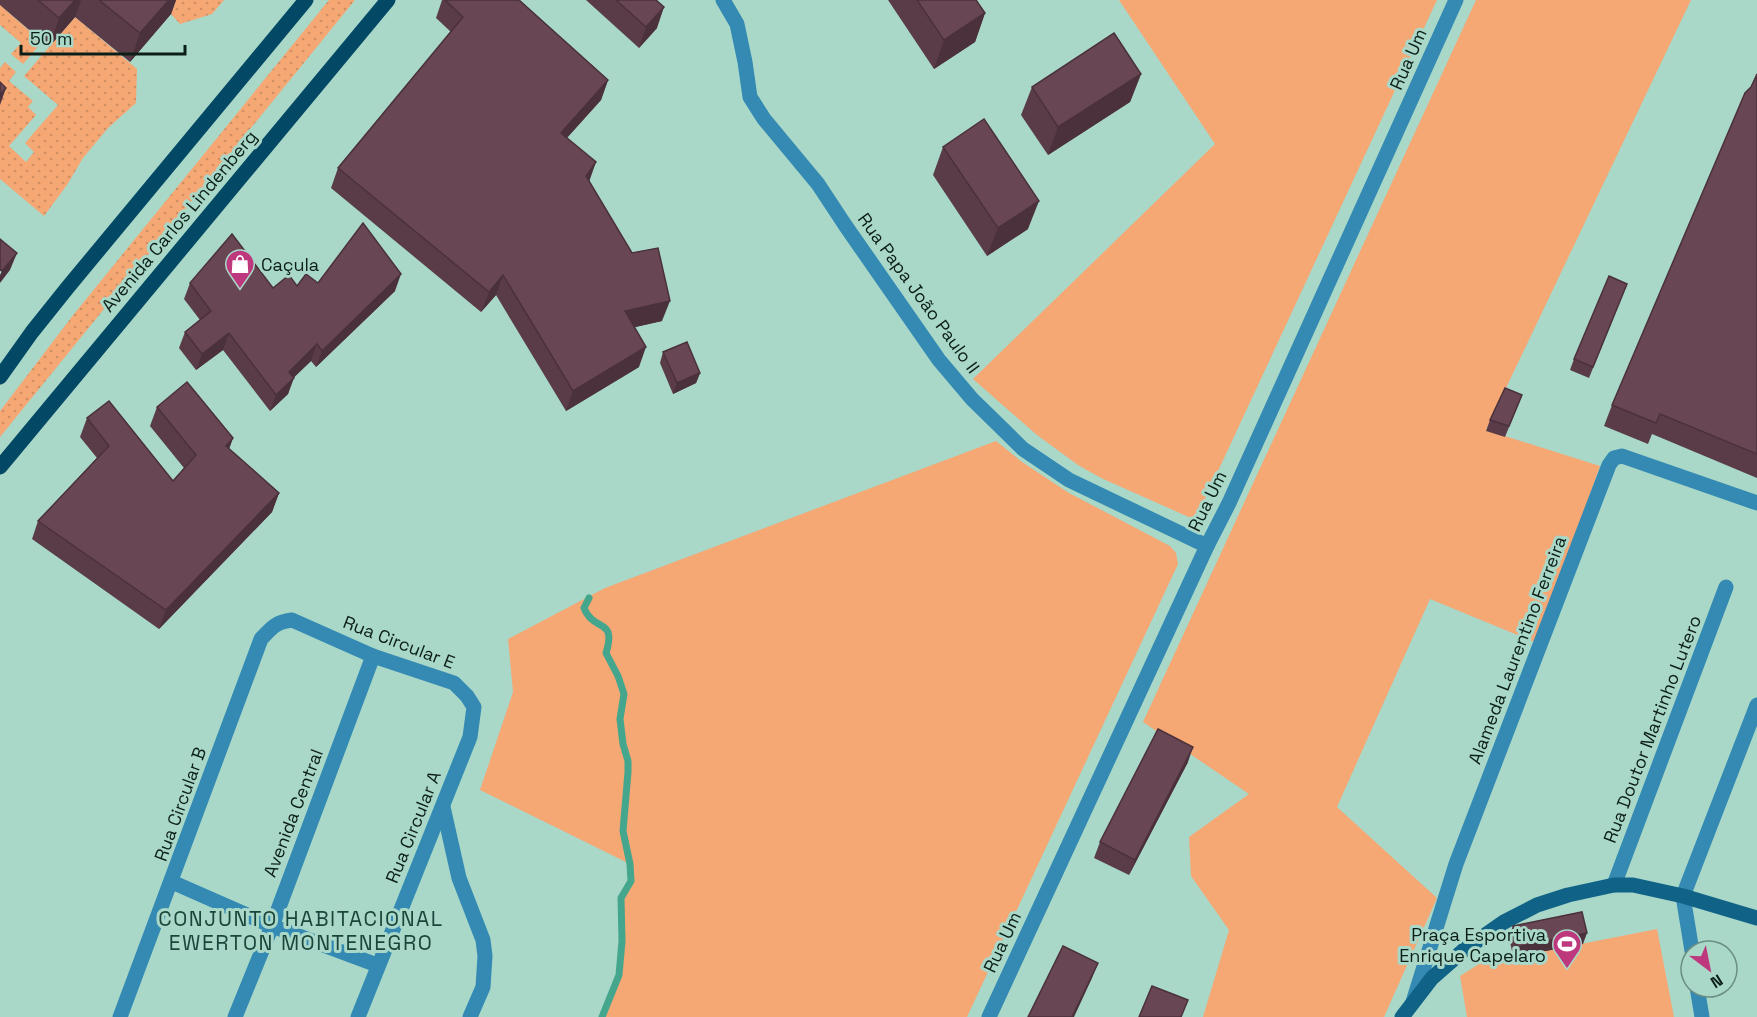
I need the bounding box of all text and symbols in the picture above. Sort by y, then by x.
scale bar [21,18,184,56]
street label: Rua Um [1384,25,1432,93]
text: 50 m [30,27,72,50]
street label: Avenida Carlos Lindenberg [96,125,262,317]
street label: Rua Papa João Paulo II [853,208,985,378]
shop icon: Caçula [224,248,256,290]
place label: Caçula [261,253,319,276]
street label: Rua Um [1182,467,1232,535]
street label: Alameda Laurentino Ferreira [1463,533,1571,767]
street label: Rua Circular E [340,610,458,674]
street label: Rua Doutor Martinho Lutero [1598,612,1706,846]
street label: Rua Circular B [149,744,211,864]
street label: Avenida Central [258,746,328,880]
street label: Rua Circular A [380,768,446,886]
district label: CONJUNTO HABITACIONAL EWERTON MONTENEGRO [158,905,444,956]
street label: Rua Um [978,908,1026,976]
place label: Praça Esportiva Enrique Capelaro [1399,923,1546,967]
sports icon: Praça Esportiva Enrique Capelaro [1551,928,1583,970]
north arrow [1679,939,1739,999]
text: N [1707,970,1727,993]

